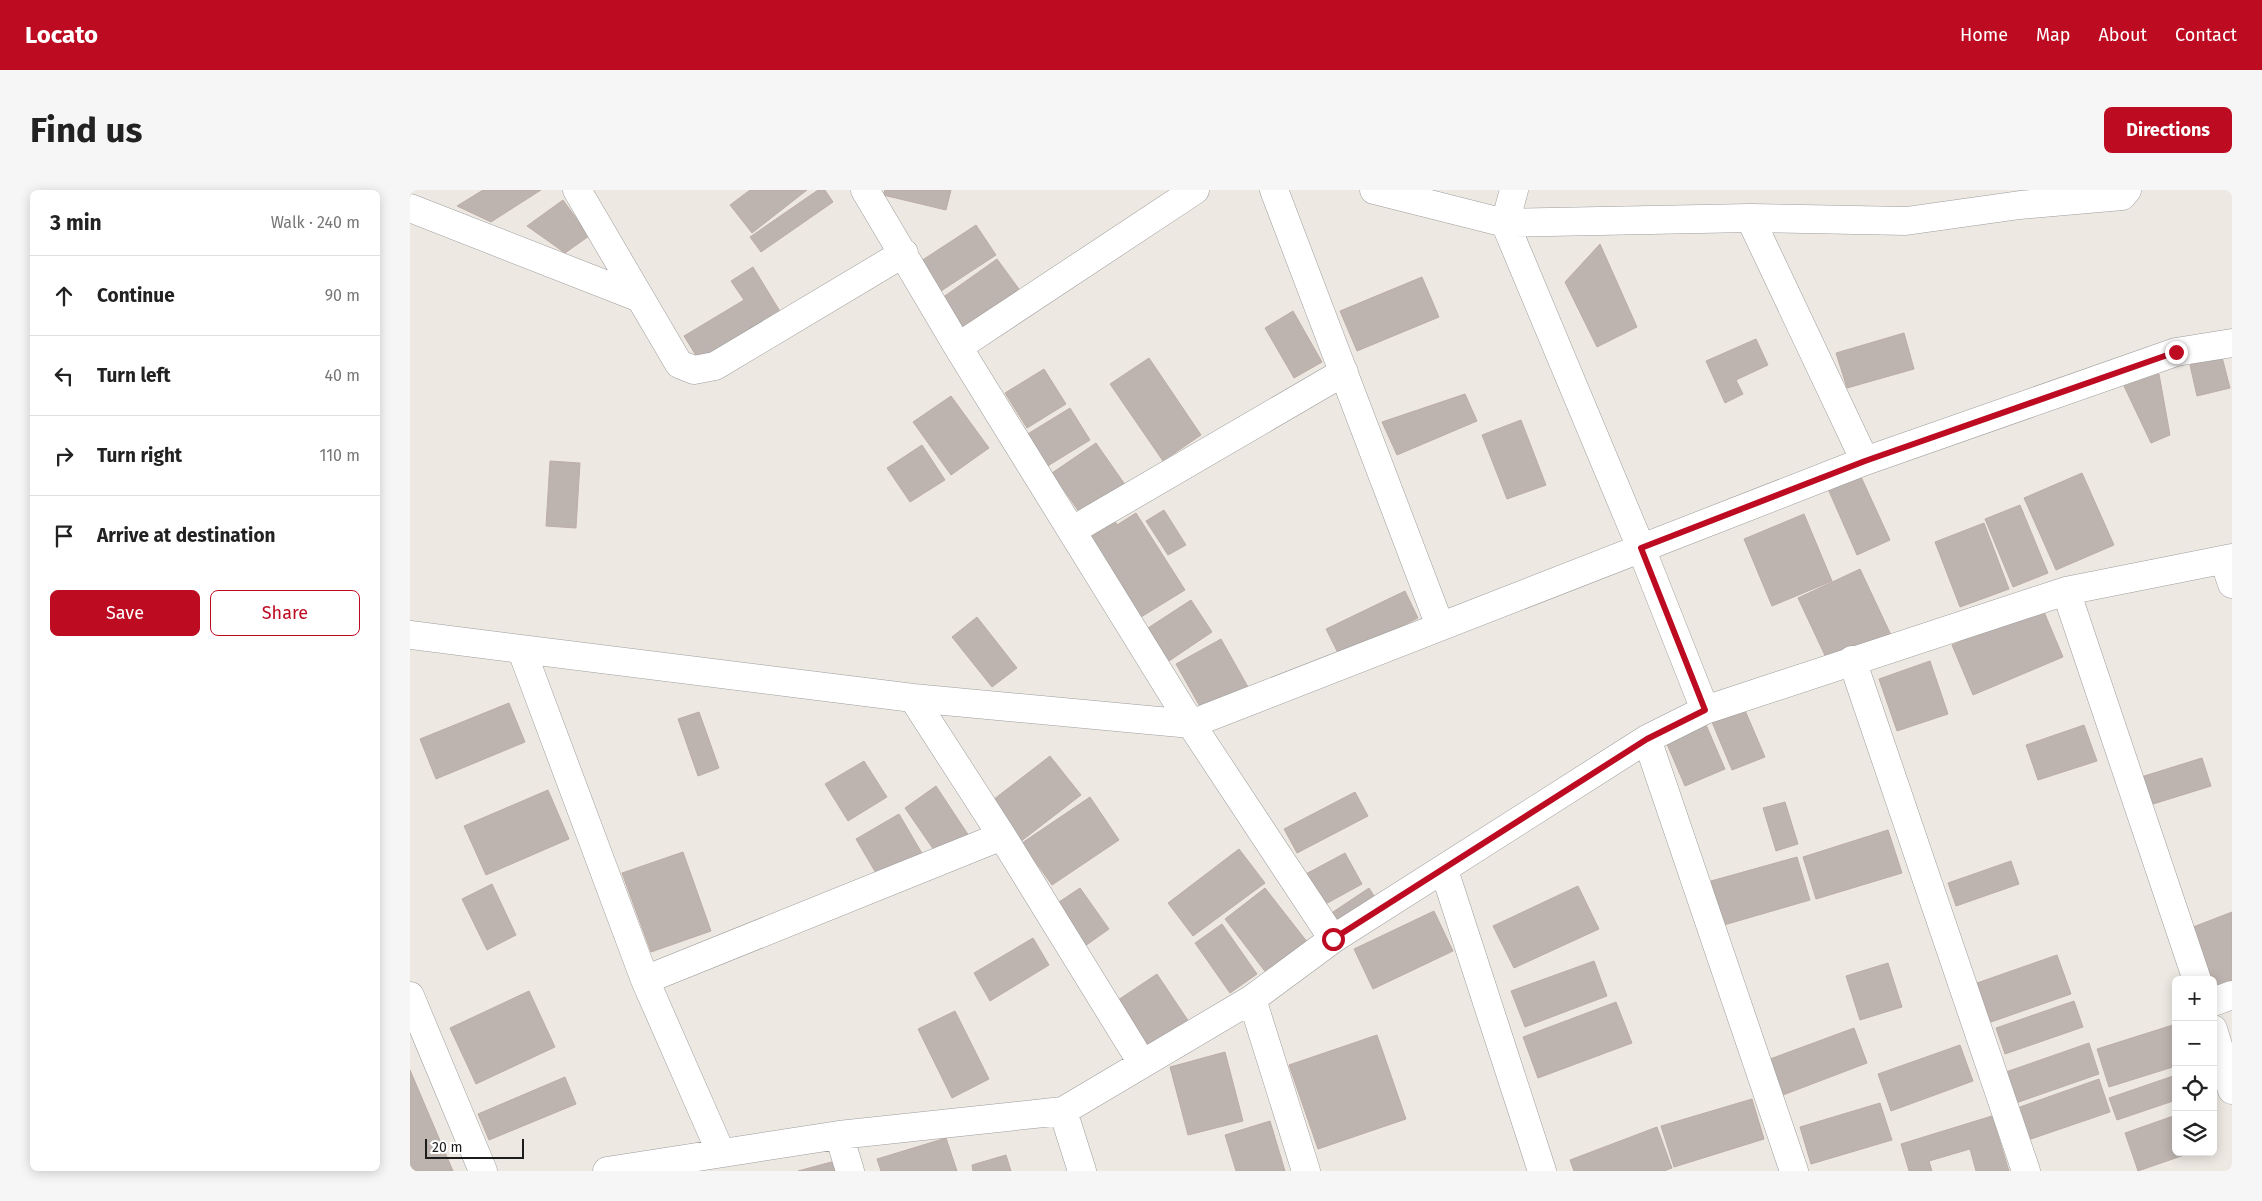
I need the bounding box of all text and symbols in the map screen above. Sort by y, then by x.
text: Locato [25,21,98,49]
text: Home [1960,24,2008,46]
text: Map [2036,24,2070,46]
text: About [2098,24,2147,46]
text: Contact [2175,24,2237,46]
button: Directions [2104,107,2232,153]
text: Find us [30,109,142,151]
text: 3 min [50,210,102,236]
text: Walk · 240 m [271,213,360,232]
icon: ahead [50,282,78,310]
text: Continue [97,284,175,307]
text: 90 m [325,286,360,305]
route end [2165,341,2188,364]
icon: left [50,362,78,390]
text: Turn left [97,364,171,387]
text: 40 m [325,366,360,385]
icon: right [50,442,78,470]
text: Turn right [97,444,182,467]
text: 110 m [319,446,360,465]
icon: arrive [50,522,78,550]
text: Arrive at destination [97,524,276,547]
button: Save [50,590,200,636]
button: Share [210,590,360,636]
route start [1322,928,1345,951]
map controls [2172,976,2217,1156]
button: + [2172,976,2217,1021]
button: − [2172,1021,2217,1066]
button: locate [2172,1066,2217,1111]
button: layers [2172,1111,2217,1156]
scale bar [425,1136,524,1159]
text: 20 m [432,1139,462,1156]

